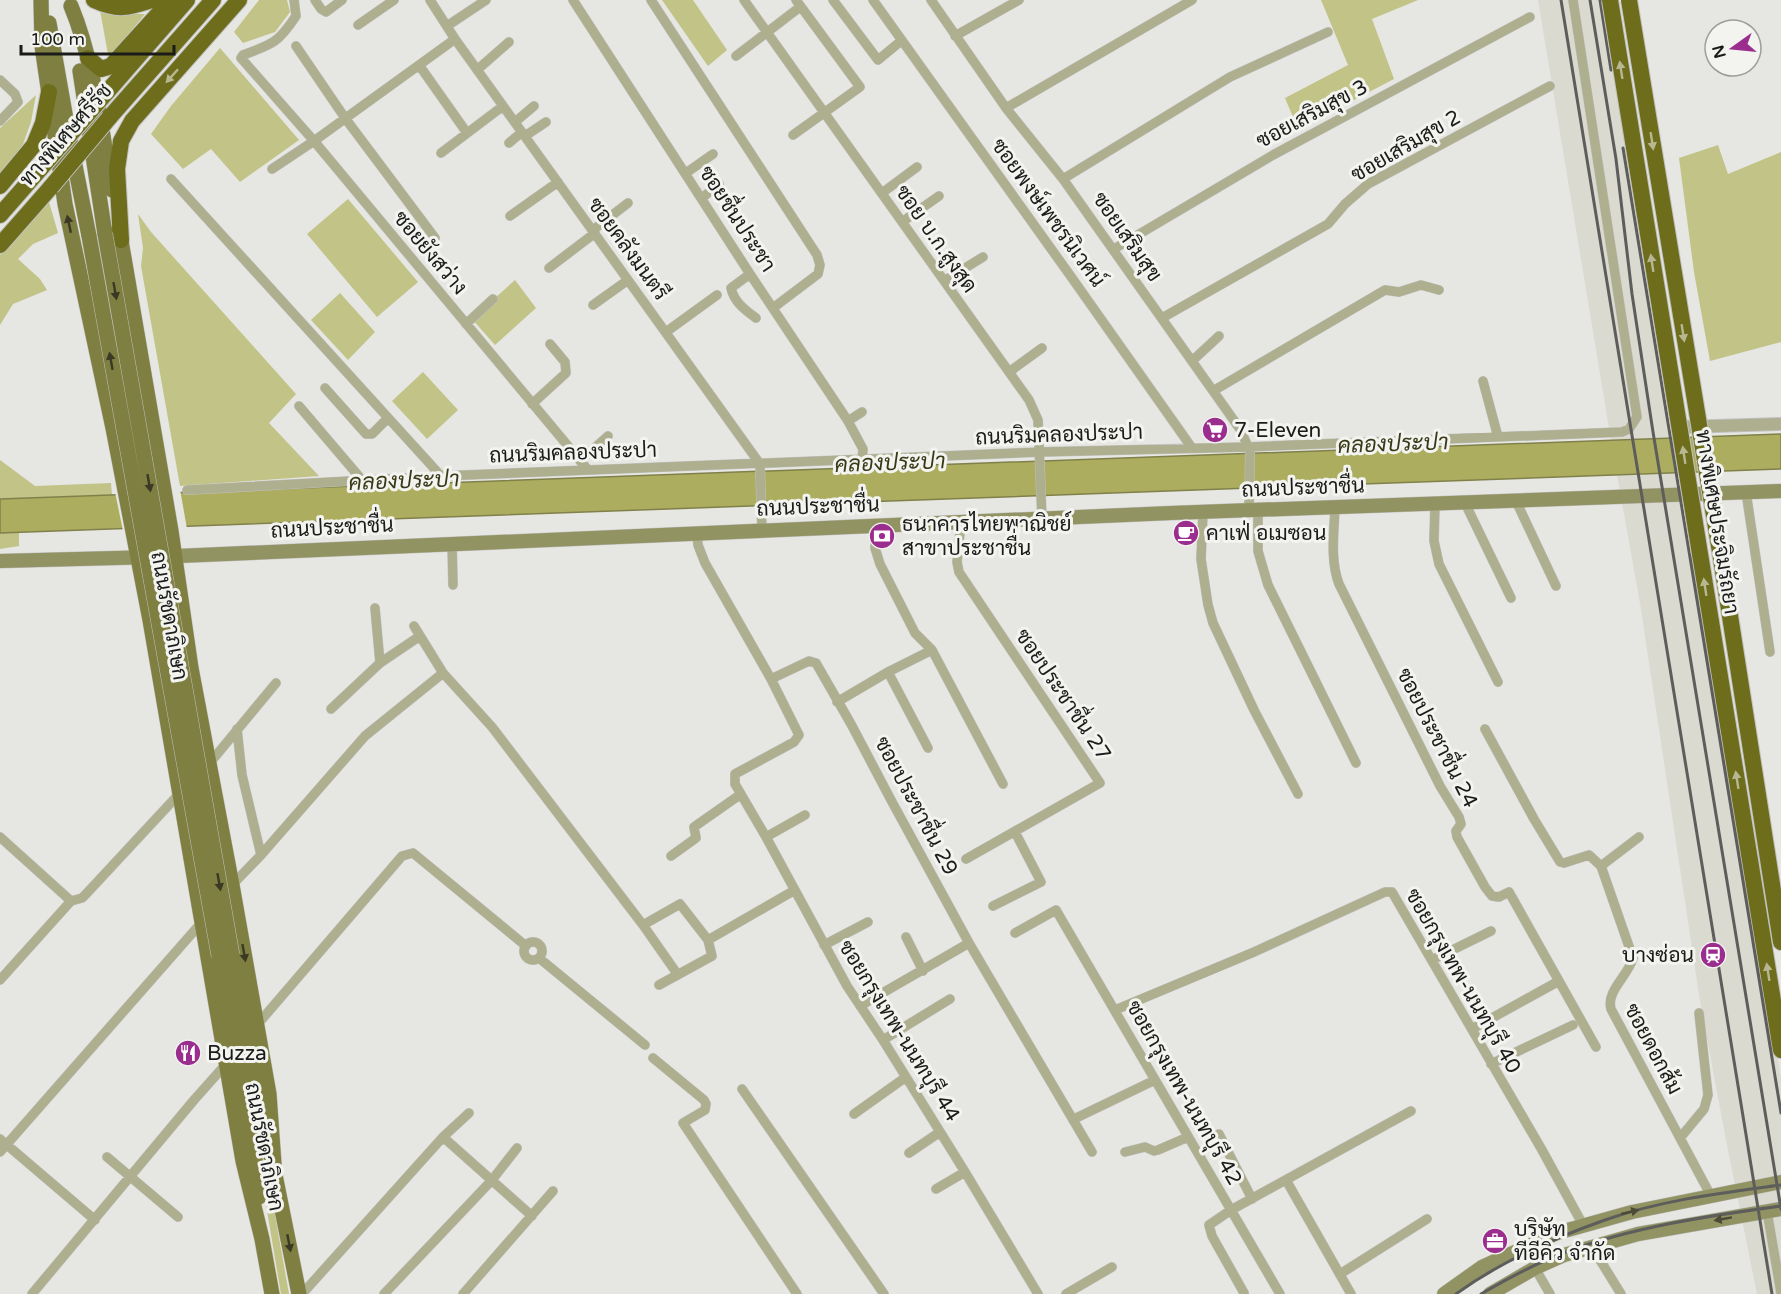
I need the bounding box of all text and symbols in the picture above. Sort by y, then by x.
scale bar [21,18,174,56]
north arrow [1703,18,1763,78]
text: 100 m [30,28,85,50]
text: N [1708,43,1731,60]
one-way arrow [1616,60,1625,79]
one-way arrow [166,68,179,83]
street label: ซอยเสริมสุข 3 [1252,74,1372,155]
street label: ทางพิเศษศรีรัช [14,78,117,191]
street label: ซอยเสริมสุข 2 [1347,105,1466,188]
one-way arrow [1648,131,1657,150]
street label: ซอยพงษ์เพชรนิเวศน์ [986,133,1112,292]
street label: ซอยชื่นประชา [693,157,787,277]
street label: ซอย บ.ก.สูงสุด [888,180,982,299]
street label: ซอยเสริมสุข [1086,187,1167,287]
street label: ซอยคลังมนตรี [582,192,674,305]
street label: ซอยยังสว่าง [388,206,472,300]
one-way arrow [64,214,73,233]
one-way arrow [1647,253,1656,272]
one-way arrow [111,282,120,301]
one-way arrow [1678,324,1687,343]
one-way arrow [106,351,115,370]
supermarket icon: 7-Eleven [1200,415,1230,445]
place label: 7-Eleven [1234,418,1321,443]
street label: ถนนริมคลองประปา [975,420,1143,450]
street label: ทางพิเศษประจิมรัถยา [1690,428,1744,616]
water label: คลองประปา [1337,429,1449,459]
street label: ถนนริมคลองประปา [489,438,657,468]
one-way arrow [1679,445,1688,464]
water label: คลองประปา [834,448,946,478]
street label: ถนนประชาชื่น [1241,465,1365,503]
water label: คลองประปา [348,466,460,496]
one-way arrow [145,474,154,493]
street label: ถนนประชาชื่น [756,484,880,522]
street label: ถนนประชาชื่น [269,504,394,544]
place label: ธนาคารไทยพาณิชย์ สาขาประชาชื่น [902,510,1071,561]
cafe icon: คาเฟ่ อเมซอน [1171,518,1201,548]
place label: คาเฟ่ อเมซอน [1206,520,1326,546]
bank icon: ธนาคารไทยพาณิชย์ สาขาประชาชื่น [867,521,897,551]
street label: ถนนรัชดาภิเษก [145,550,193,682]
one-way arrow [1700,577,1709,596]
street label: ซอยประชาชื่น 27 [1010,620,1123,766]
street label: ซอยประชาชื่น 24 [1391,660,1490,812]
street label: ซอยประชาชื่น 29 [869,729,970,880]
one-way arrow [1732,770,1741,789]
one-way arrow [215,873,224,892]
street label: ซอยกรุงเทพ-นนทบุรี 40 [1399,884,1527,1078]
street label: ซอยกรุงเทพ-นนทบุรี 44 [832,935,966,1127]
station icon: บางซ่อน [1698,940,1728,970]
one-way arrow [240,943,249,962]
place label: บางซ่อน [1622,943,1694,968]
one-way arrow [1763,962,1772,981]
street label: ซอยกรุงเทพ-นนทบุรี 42 [1120,996,1248,1190]
street label: ซอยดอกส้ม [1619,999,1687,1099]
restaurant icon: Buzza [173,1038,203,1068]
place label: Buzza [207,1041,267,1066]
street label: ถนนรัชดาภิเษก [239,1081,289,1213]
one-way arrow [1621,1207,1640,1217]
one-way arrow [1714,1215,1733,1224]
place label: บริษัท ทีอีคิว จำกัด [1514,1217,1615,1266]
office icon: บริษัท ทีอีคิว จำกัด [1480,1226,1510,1256]
one-way arrow [285,1233,294,1252]

